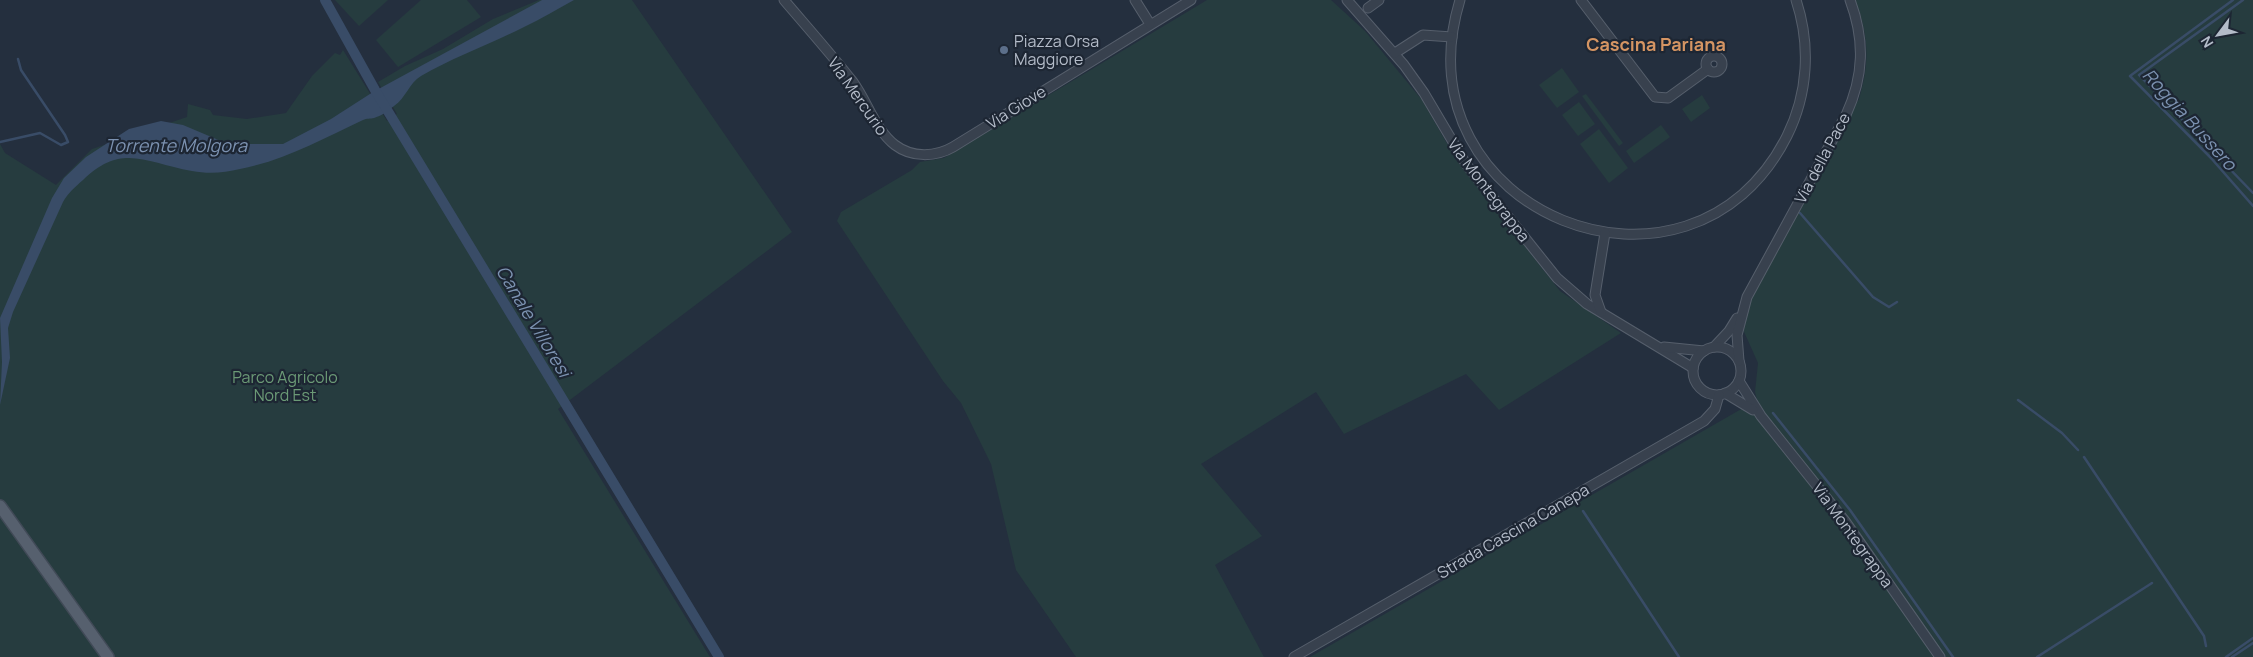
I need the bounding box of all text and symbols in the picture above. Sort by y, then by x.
north arrow [2193,10,2243,60]
place label: Piazza Orsa Maggiore [1014,30,1099,70]
district label: Cascina Pariana [1586,32,1726,56]
text: N [2196,33,2217,51]
marker: Piazza Orsa Maggiore [998,44,1010,56]
street label: Via Mercurio [823,52,893,140]
water label: Roggia Bussero [2138,63,2243,176]
street label: Via Giove [982,80,1050,134]
street label: Via della Pace [1789,109,1855,207]
water label: Torrente Molgora [105,133,248,157]
street label: Via Montegrappa [1443,134,1535,246]
water label: Canale Villoresi [491,261,578,384]
park label: Parco Agricolo Nord Est [232,366,338,406]
street label: Strada Cascina Canepa [1433,478,1593,584]
street label: Via Montegrappa [1807,478,1899,592]

